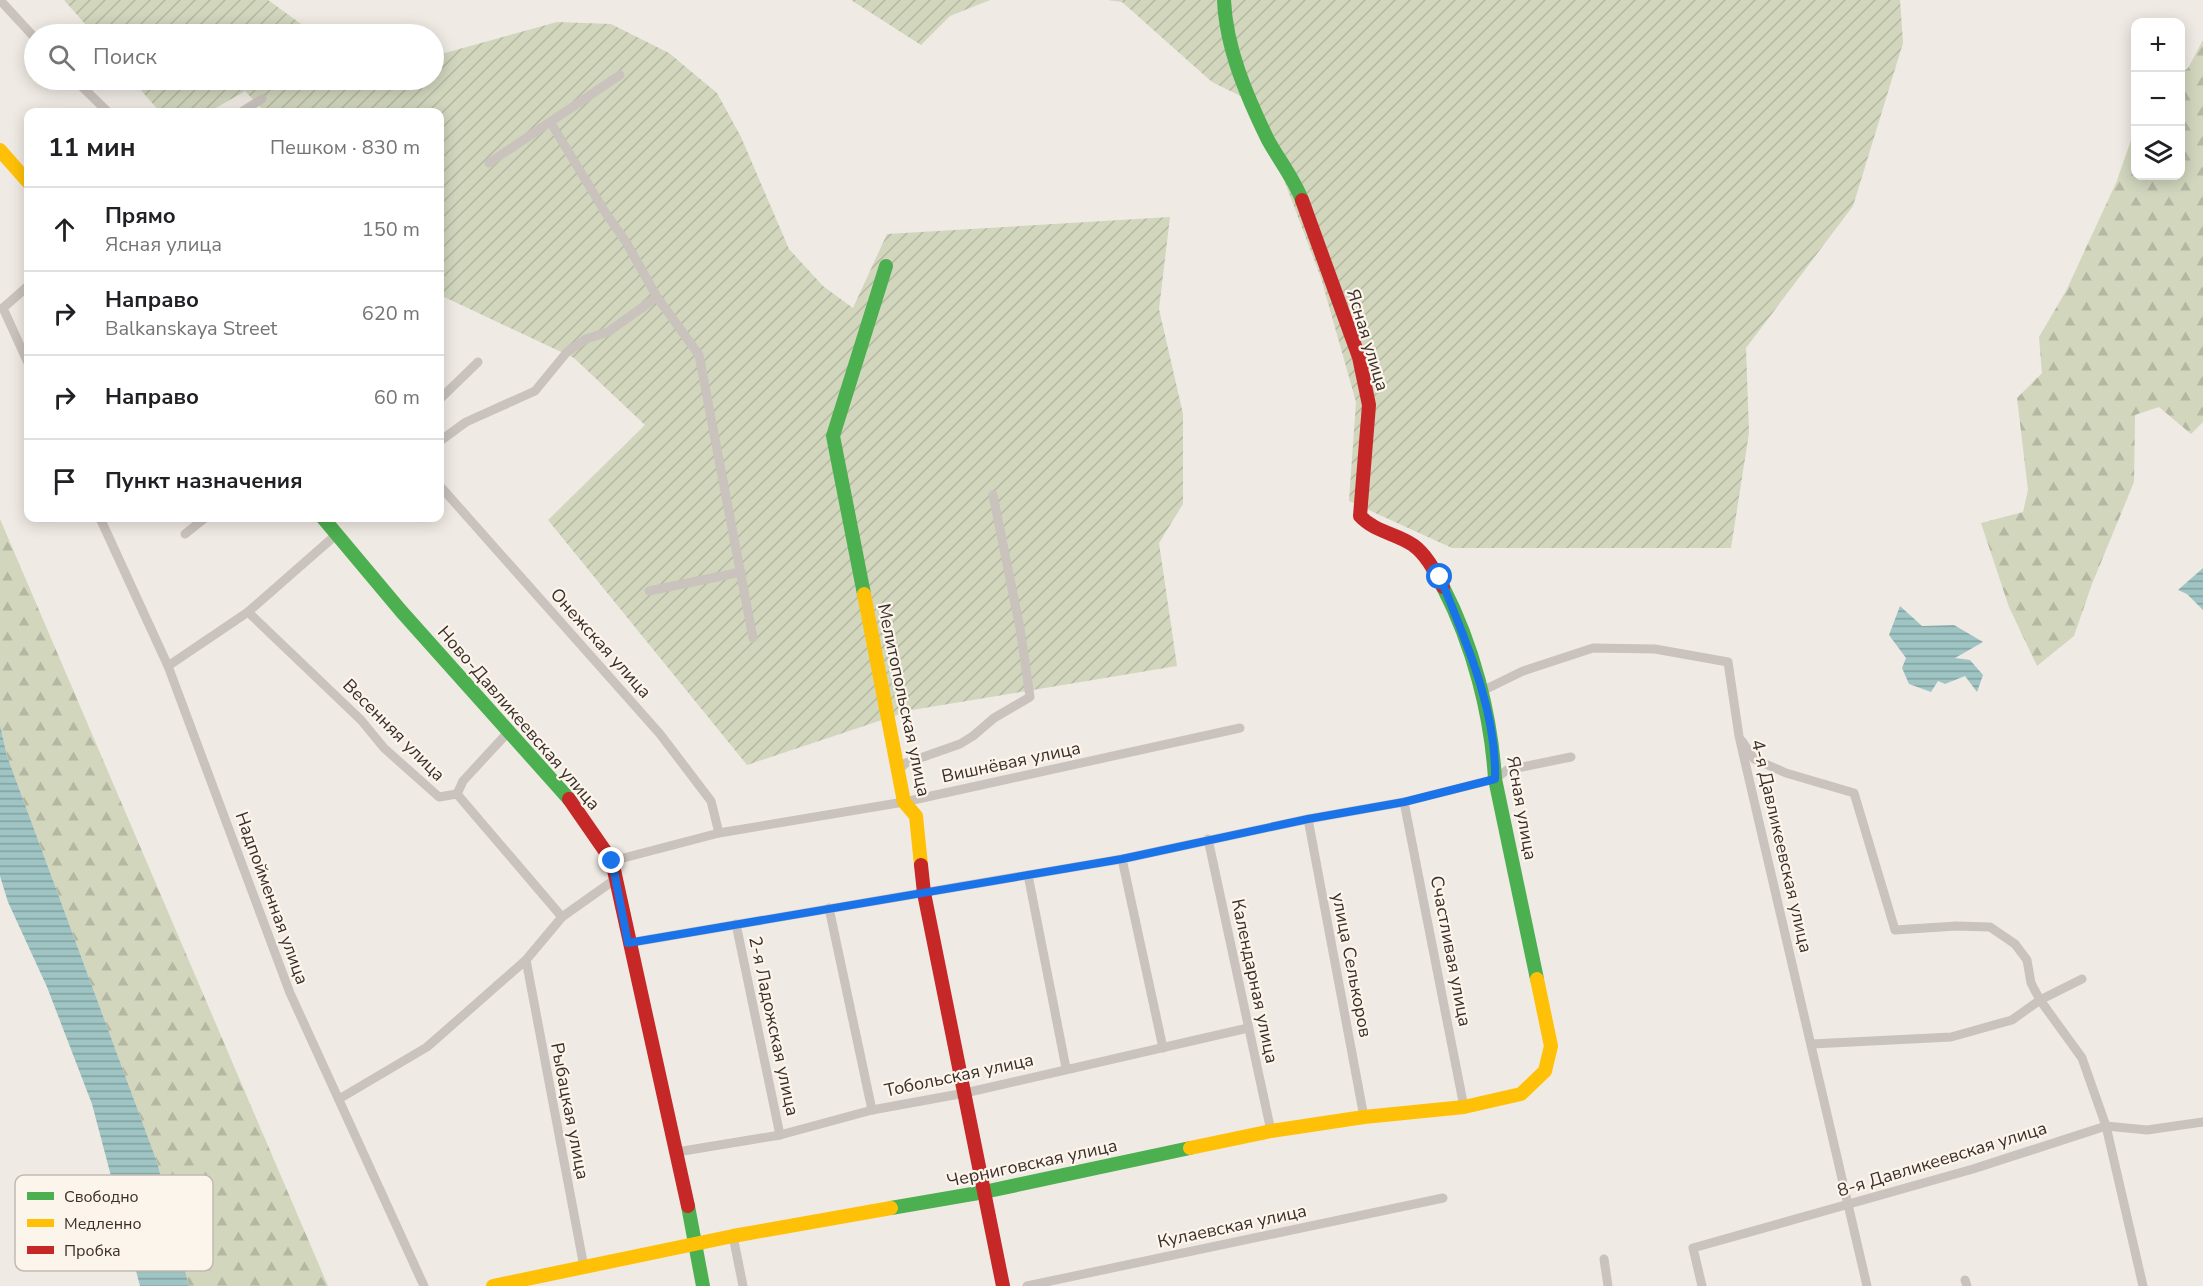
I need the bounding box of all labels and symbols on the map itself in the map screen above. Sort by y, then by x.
street label: Ясная улица [1341,286,1395,394]
route start [1426,563,1452,589]
street label: Онежская улица [545,583,657,703]
street label: Мелитопольская улица [872,601,936,799]
street label: Ново-Давликеевская улица [432,621,606,815]
street label: Весенняя улица [338,674,450,786]
street label: Вишнёвая улица [939,736,1083,788]
street label: 4-я Давликеевская улица [1746,737,1818,955]
street label: Ясная улица [1501,754,1543,862]
street label: Надпойменная улица [230,808,314,988]
route end [598,847,624,873]
street label: Счастливая улица [1425,874,1477,1028]
street label: улица Селькоров [1326,891,1378,1040]
street label: Календарная улица [1226,896,1284,1066]
street label: 2-я Ладожская улица [743,934,805,1118]
street label: Рыбацкая улица [545,1041,595,1181]
street label: Тобольская улица [882,1047,1036,1103]
street label: 8-я Давликеевская улица [1834,1116,2050,1202]
street label: Черниговская улица [945,1133,1119,1193]
legend [15,1175,213,1271]
text: Свободно [64,1186,139,1208]
street label: Кулаевская улица [1155,1198,1309,1254]
text: Медленно [64,1213,142,1235]
text: Пробка [64,1240,121,1262]

